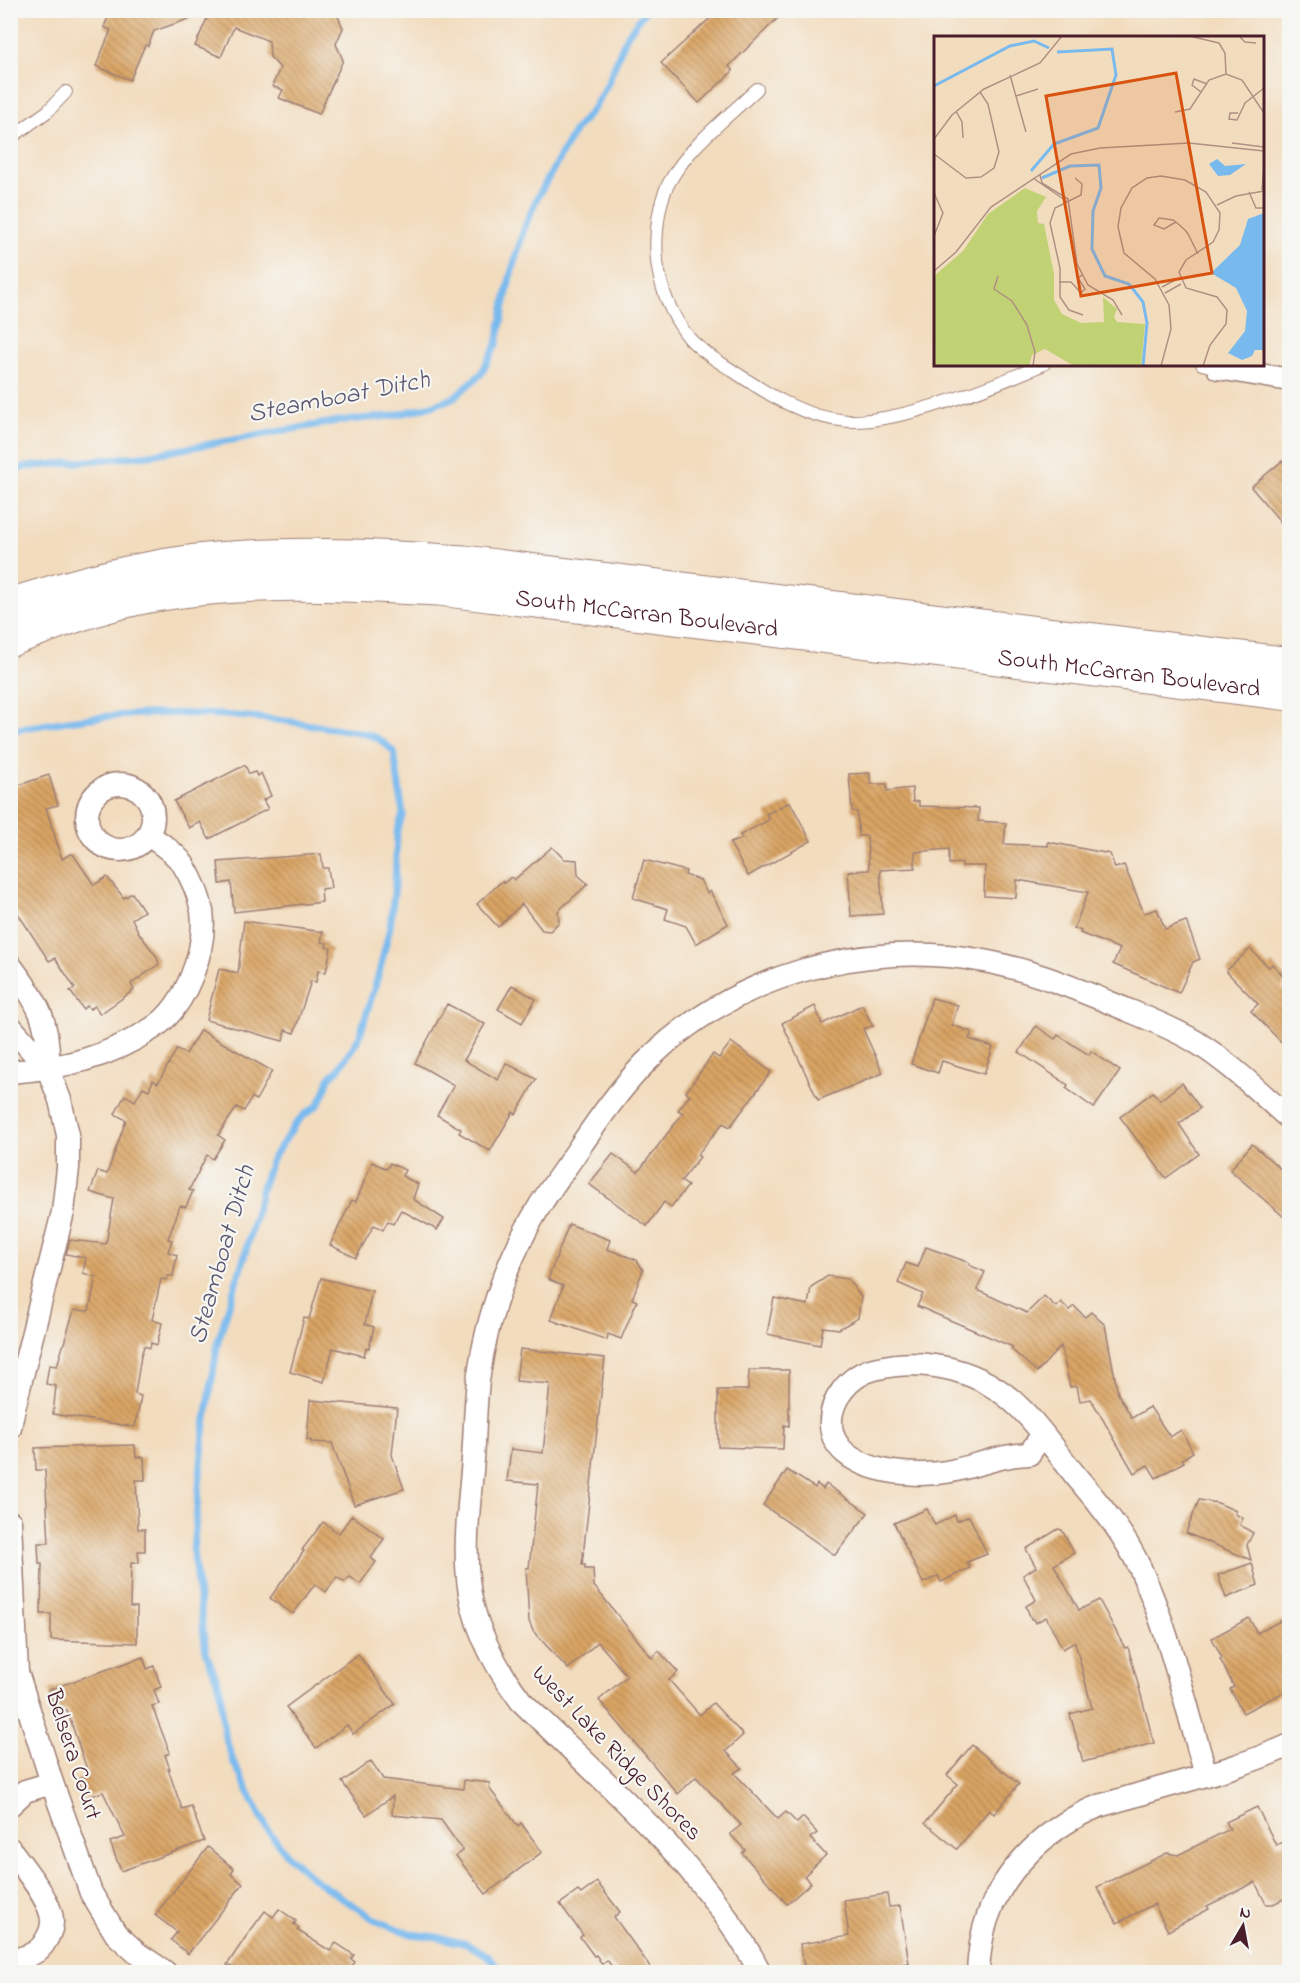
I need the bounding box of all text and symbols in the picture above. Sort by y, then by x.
inset map [934,36,1264,366]
water label: Steamboat Ditch [245,362,434,434]
street label: South McCarran Boulevard [513,581,781,648]
street label: South McCarran Boulevard [996,641,1263,708]
water label: Steamboat Ditch [179,1161,267,1349]
street label: West Lake Ridge Shores [522,1658,710,1850]
street label: Belsera Court [34,1684,110,1825]
north arrow [1213,1896,1273,1956]
text: N [1238,1900,1253,1926]

